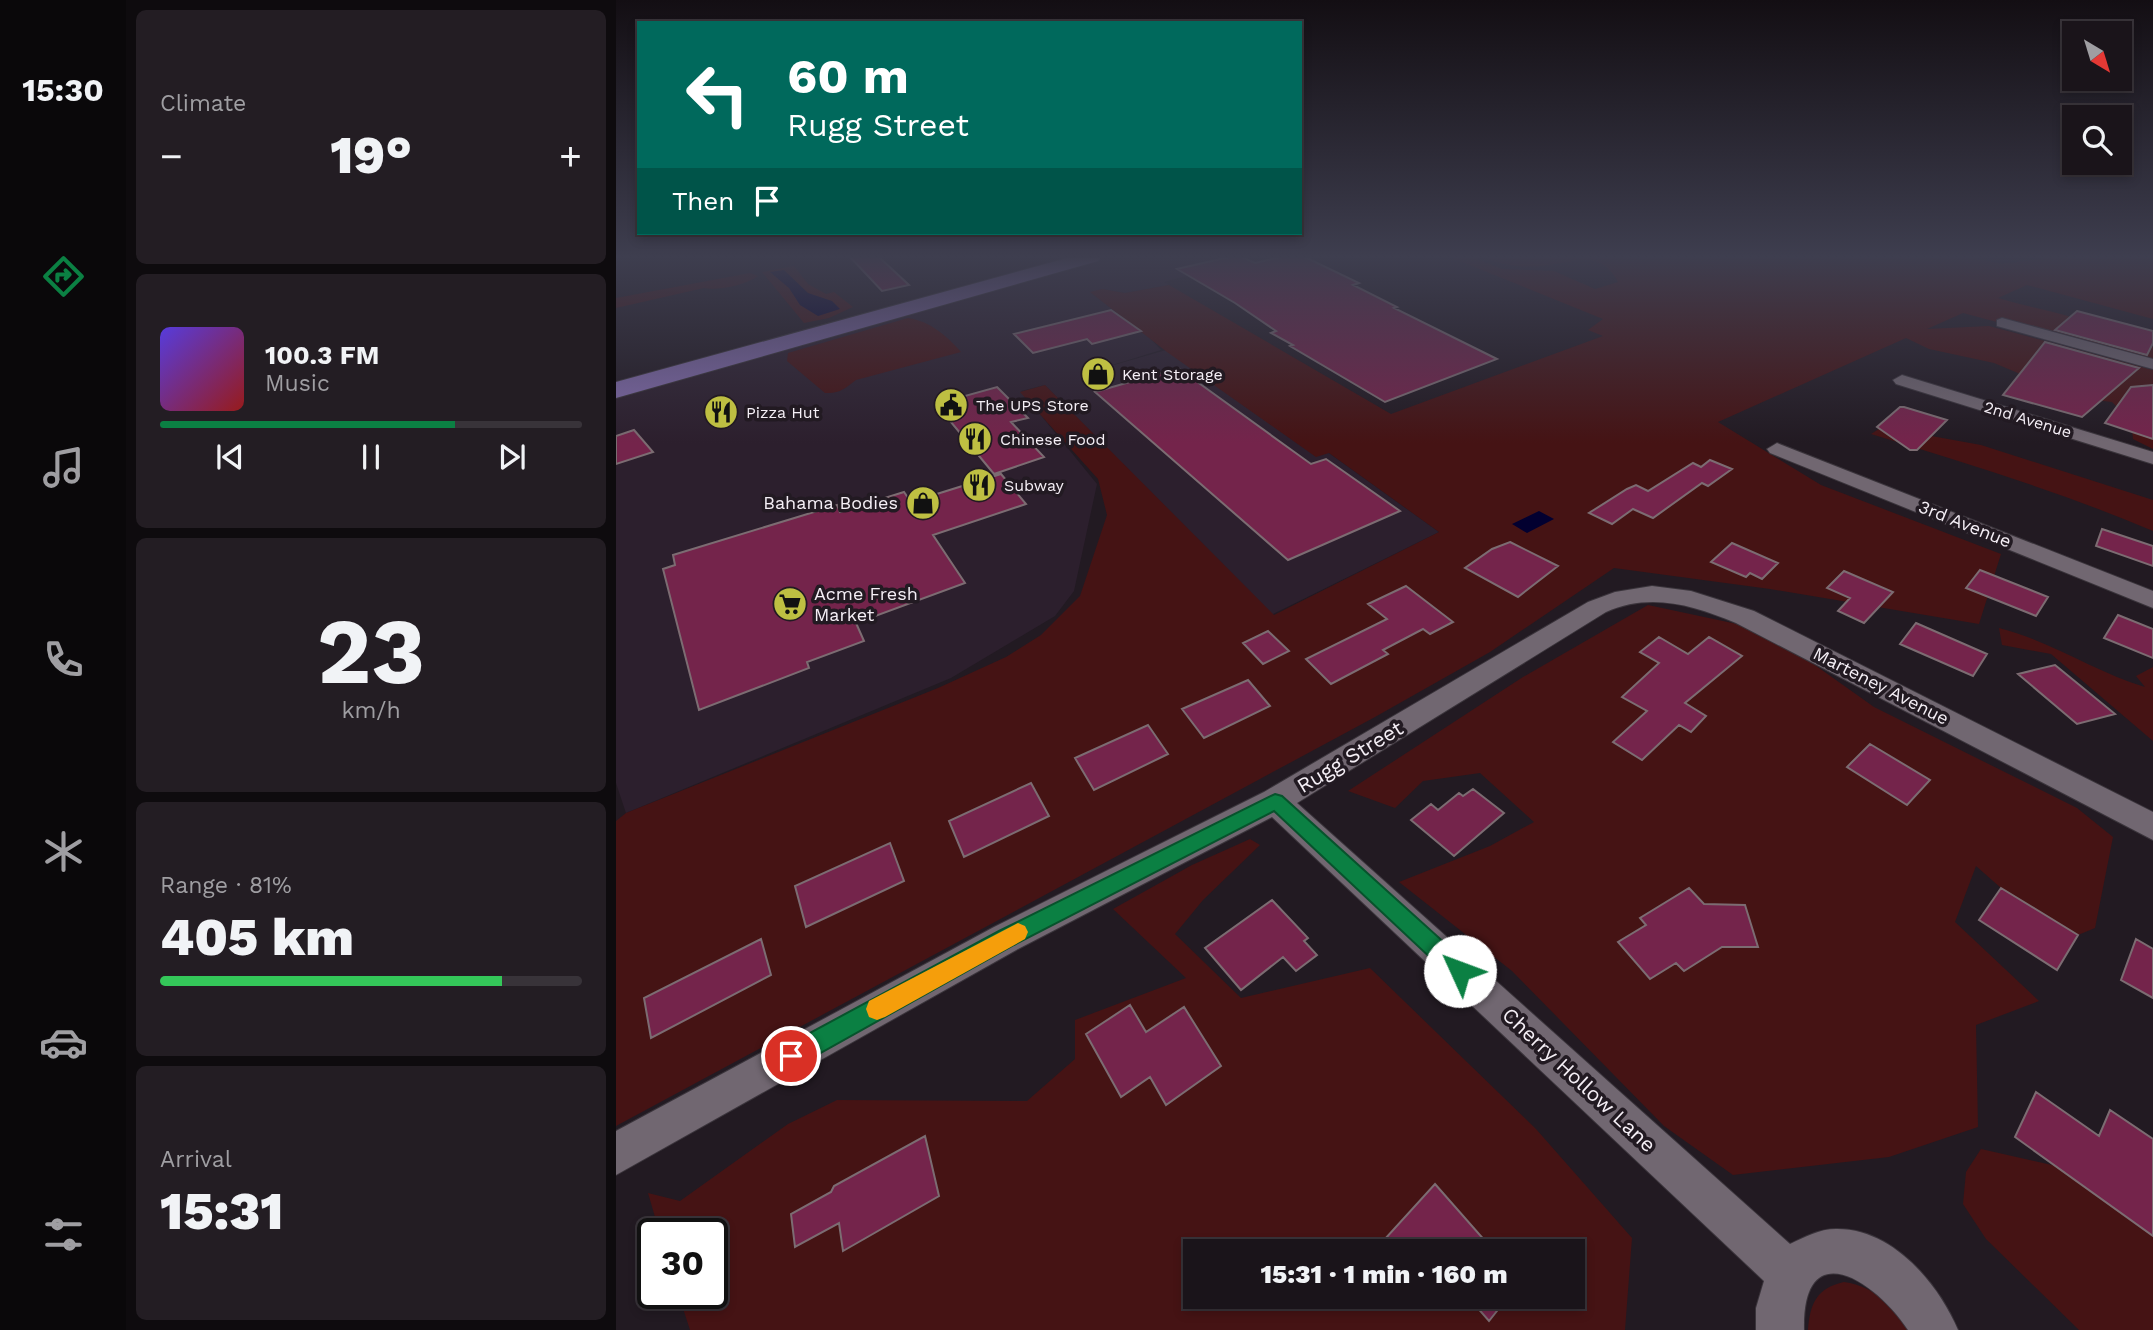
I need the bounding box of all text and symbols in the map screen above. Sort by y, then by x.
north arrow [2062,21,2132,91]
map controls [2062,21,2132,175]
text: 60 m [787,47,909,105]
icon: left [672,49,763,140]
text: 15:30 [22,71,104,109]
text: Climate [160,90,246,117]
button: search [2062,105,2132,175]
text: Rugg Street [787,106,969,144]
text: 19° [330,125,412,186]
text: − [160,134,183,178]
text: + [559,134,582,178]
icon: arrive [748,182,786,220]
text: Then [672,186,734,216]
icon: directions [39,252,88,301]
text: 100.3 FM [265,340,379,370]
shop icon: Kent Storage [1079,355,1117,393]
place label: Kent Storage [1122,365,1223,384]
text: Music [265,370,330,397]
public building icon: The UPS Store [932,386,970,424]
restaurant icon: Pizza Hut [702,393,740,431]
place label: The UPS Store [976,396,1089,415]
street label: 2nd Avenue [1982,397,2074,442]
place label: Pizza Hut [746,403,820,422]
restaurant icon: Chinese Food [956,420,994,458]
place label: Chinese Food [1000,430,1106,449]
icon: previous [211,438,249,476]
icon: pause [352,438,390,476]
icon: next [493,438,531,476]
icon: music [39,443,88,492]
restaurant icon: Subway [960,466,998,504]
place label: Subway [1004,476,1065,495]
shop icon: Bahama Bodies [904,484,942,522]
place label: Bahama Bodies [763,492,898,513]
street label: 3rd Avenue [1916,495,2015,552]
place label: Acme Fresh Market [814,583,918,625]
supermarket icon: Acme Fresh Market [771,585,809,623]
text: 23 [317,598,425,705]
icon: phone [39,635,88,684]
street label: Marteney Avenue [1810,642,1952,729]
text: km/h [341,697,401,724]
street label: Rugg Street [1292,715,1408,798]
icon: climate [39,827,88,876]
text: Range · 81% [160,872,292,899]
text: 405 km [160,907,354,968]
position arrow [1423,934,1497,1008]
street label: Cherry Hollow Lane [1497,1002,1661,1157]
icon: car [39,1018,88,1067]
pin [761,1026,821,1086]
icon: arrive [772,1037,810,1075]
text: Arrival [160,1146,232,1173]
text: 15:31 [160,1181,284,1242]
icon: filters [39,1210,88,1259]
speed limit sign: 30 [637,1218,728,1309]
text: 15:31 · 1 min · 160 m [1260,1259,1508,1289]

